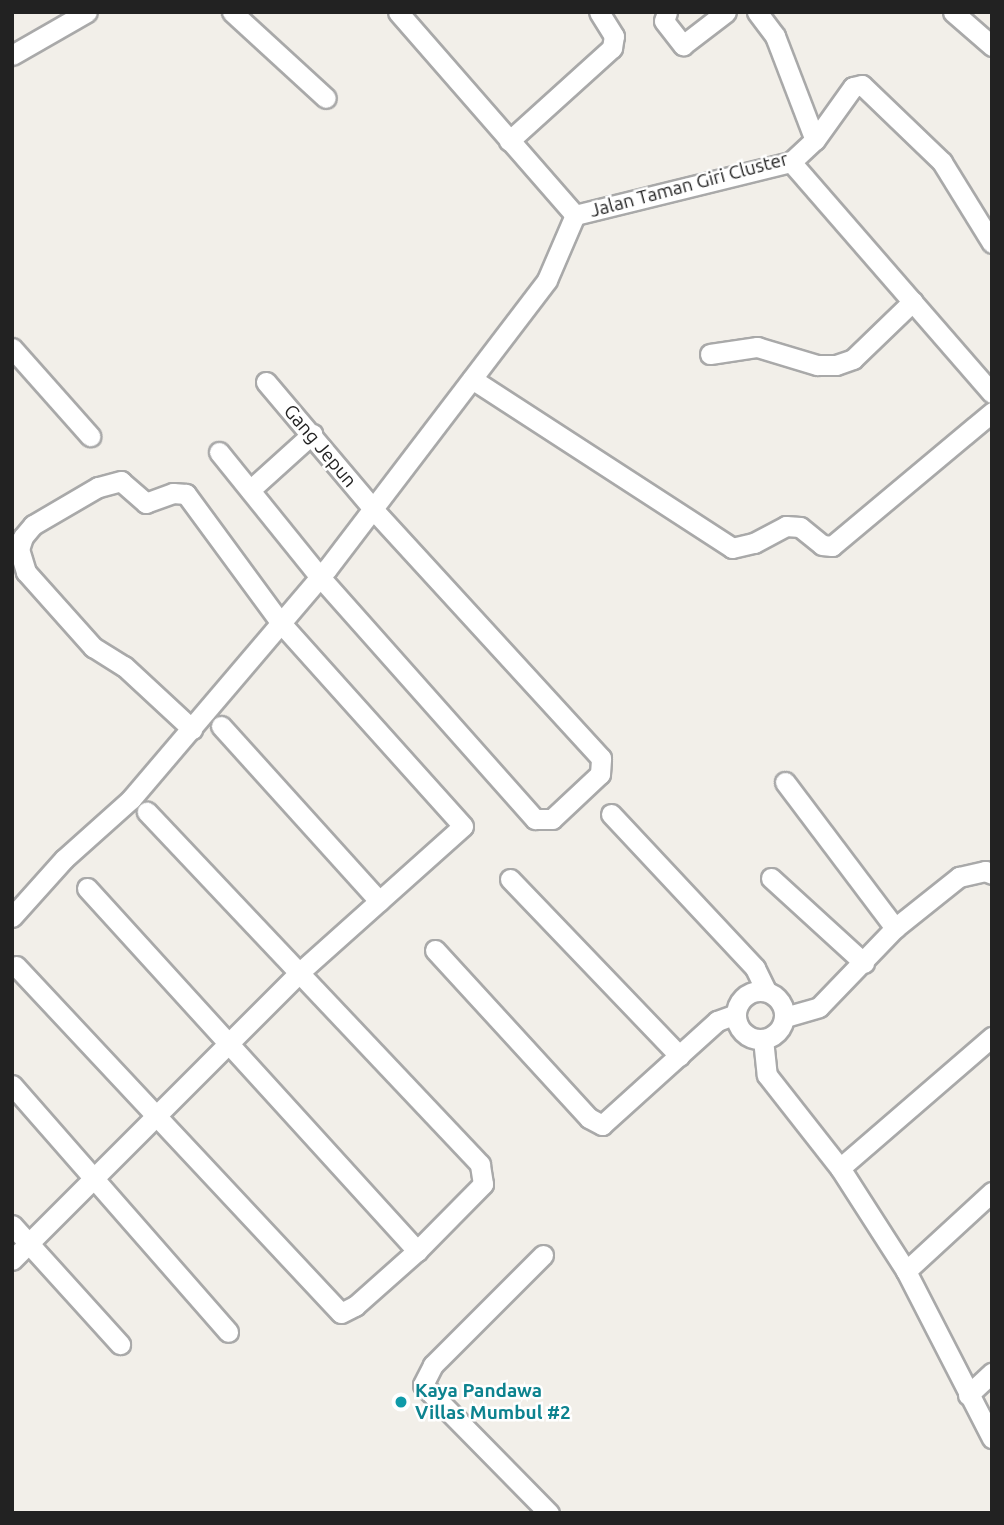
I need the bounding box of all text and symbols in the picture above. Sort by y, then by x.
street label: Jalan Taman Giri Cluster [587,148,791,222]
street label: Gang Jepun [279,400,361,492]
place label: Kaya Pandawa Villas Mumbul #2 [415,1380,571,1424]
marker: Kaya Pandawa Villas Mumbul #2 [393,1394,409,1410]

